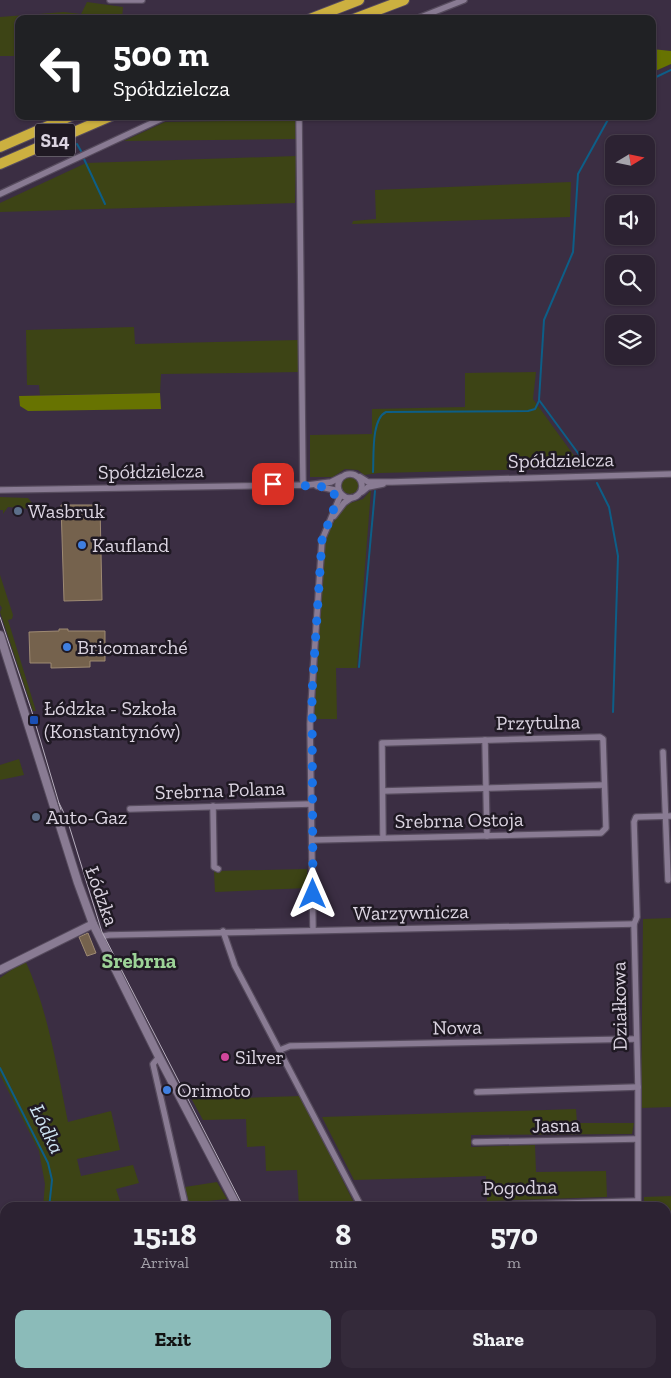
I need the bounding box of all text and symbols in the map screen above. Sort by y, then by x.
text: 500 m [113,33,209,75]
icon: left [30,35,95,100]
text: Spółdzielcza [113,75,230,102]
road number: S14 [35,124,75,156]
north arrow [605,135,655,185]
map controls [605,135,655,365]
button: sound [605,195,655,245]
button: search [605,255,655,305]
button: layers [605,315,655,365]
street label: Spółdzielcza [508,447,615,473]
street label: Spółdzielcza [98,458,205,484]
pin [252,463,294,505]
icon: arrive [259,470,287,498]
place label: Wasbruk [28,499,106,523]
marker: Wasbruk [12,505,24,517]
place label: Kaufland [92,533,169,557]
marker: Kaufland [76,539,88,551]
place label: Bricomarché [77,635,188,659]
marker: Bricomarché [61,641,73,653]
place label: Łódzka - Szkoła (Konstantynów) [44,696,180,743]
street label: Przytulna [496,709,581,735]
marker: Łódzka - Szkoła (Konstantynów) [28,714,40,726]
street label: Srebrna Polana [154,776,286,804]
place label: Auto-Gaz [46,805,127,829]
street label: Srebrna Ostoja [394,807,524,833]
marker: Auto-Gaz [30,811,42,823]
street label: Łódzka [80,863,124,929]
position arrow [286,867,338,919]
street label: Warzywnicza [353,899,469,925]
district label: Srebrna [101,948,177,973]
street label: Działkowa [606,961,632,1051]
street label: Nowa [432,1015,482,1039]
place label: Silver [235,1045,284,1069]
marker: Silver [219,1051,231,1063]
place label: Orimoto [177,1078,251,1102]
marker: Orimoto [161,1084,173,1096]
water label: Łódka [25,1100,70,1157]
street label: Jasna [532,1113,581,1137]
street label: Pogodna [482,1174,558,1200]
text: 15:18 [133,1217,197,1253]
text: 8 [335,1217,351,1253]
text: 570 [490,1217,538,1253]
text: Arrival [141,1253,189,1272]
text: min [330,1253,357,1272]
text: m [507,1253,521,1272]
button: Exit [15,1310,331,1368]
button: Share [341,1310,656,1368]

